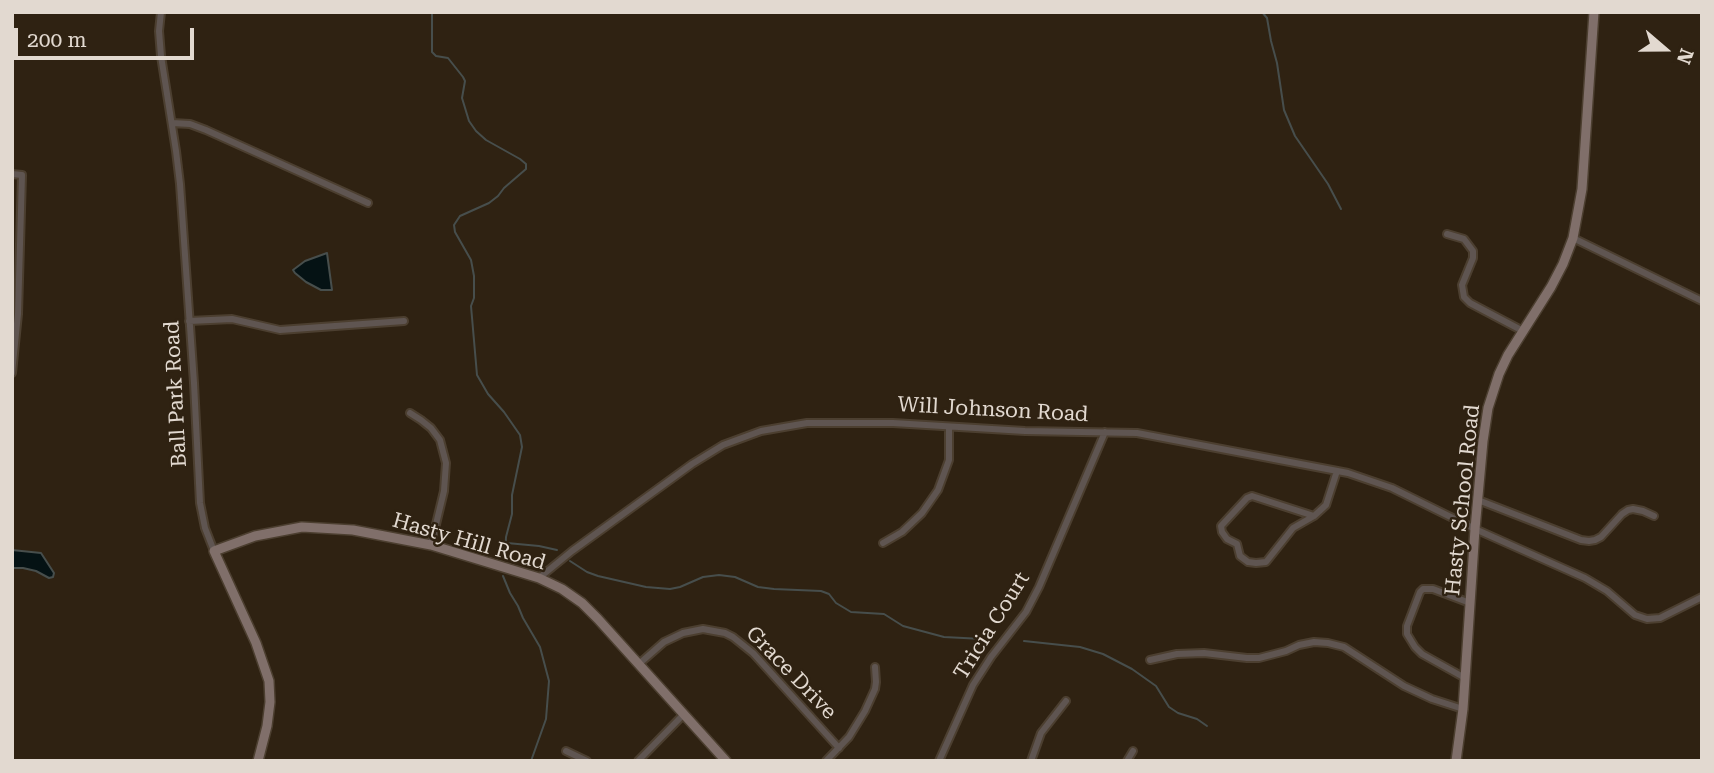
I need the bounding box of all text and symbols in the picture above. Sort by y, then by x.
scale bar [18,14,198,58]
north arrow [1630,14,1700,84]
text: 200 m [27,28,87,52]
text: N [1672,46,1699,67]
street label: Ball Park Road [160,320,192,468]
street label: Will Johnson Road [897,392,1089,428]
street label: Hasty School Road [1440,403,1486,597]
street label: Hasty Hill Road [389,508,549,576]
street label: Tricia Court [949,567,1035,685]
street label: Grace Drive [740,621,842,725]

